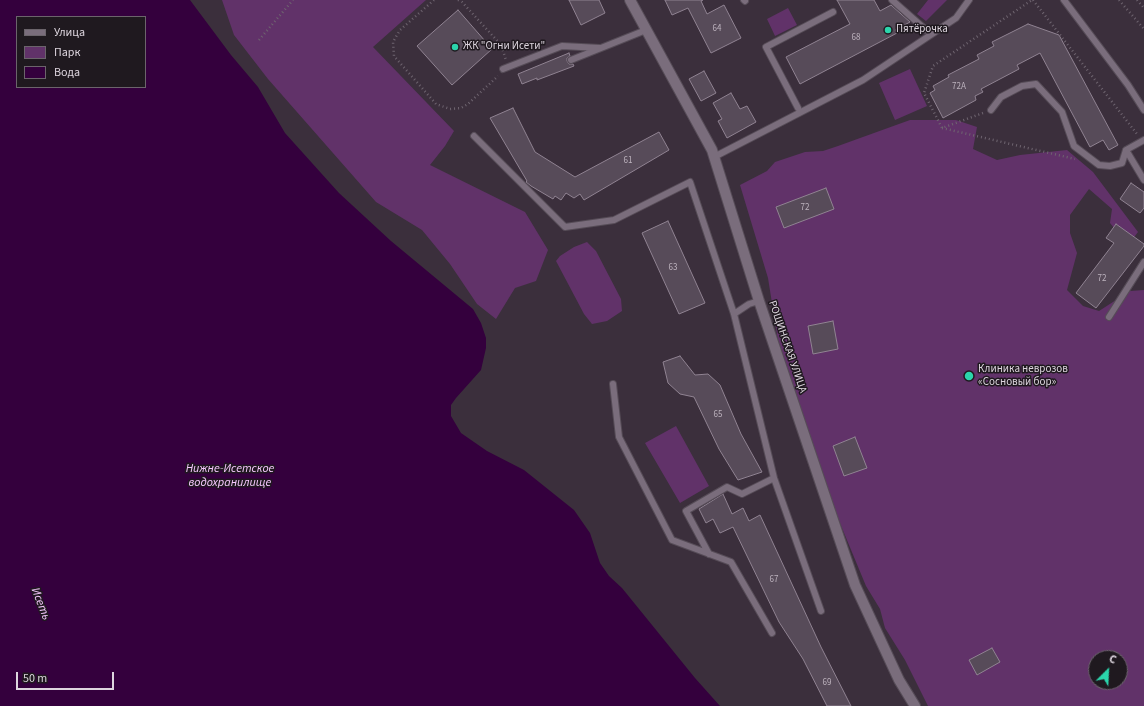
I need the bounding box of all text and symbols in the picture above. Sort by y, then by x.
legend [16,16,146,88]
place label: Пятёрочка [896,23,948,37]
text: Улица [54,24,85,41]
house number: 64 [713,24,721,34]
marker: Пятёрочка [883,25,893,35]
house number: 68 [852,33,860,43]
place label: ЖК "Огни Исети" [463,40,545,54]
marker: ЖК "Огни Исети" [450,42,460,52]
text: Парк [54,44,80,61]
text: Вода [54,64,80,81]
house number: 72А [952,82,966,92]
house number: 61 [624,156,632,166]
house number: 72 [801,203,809,213]
house number: 63 [669,263,677,273]
house number: 72 [1098,274,1106,284]
street label: РОЩИНСКАЯ УЛИЦА [765,299,809,395]
place label: Клиника неврозов «Сосновый бор» [978,363,1068,389]
marker: Клиника неврозов «Сосновый бор» [963,370,975,382]
house number: 65 [714,410,722,420]
water label: Нижне-Исетское водохранилище [186,462,274,490]
house number: 67 [770,575,778,585]
water label: Исеть [27,586,53,622]
north arrow [1088,650,1128,690]
text: С [1107,651,1119,668]
scale bar [18,664,116,690]
text: 50 m [23,670,47,687]
house number: 69 [823,678,831,688]

